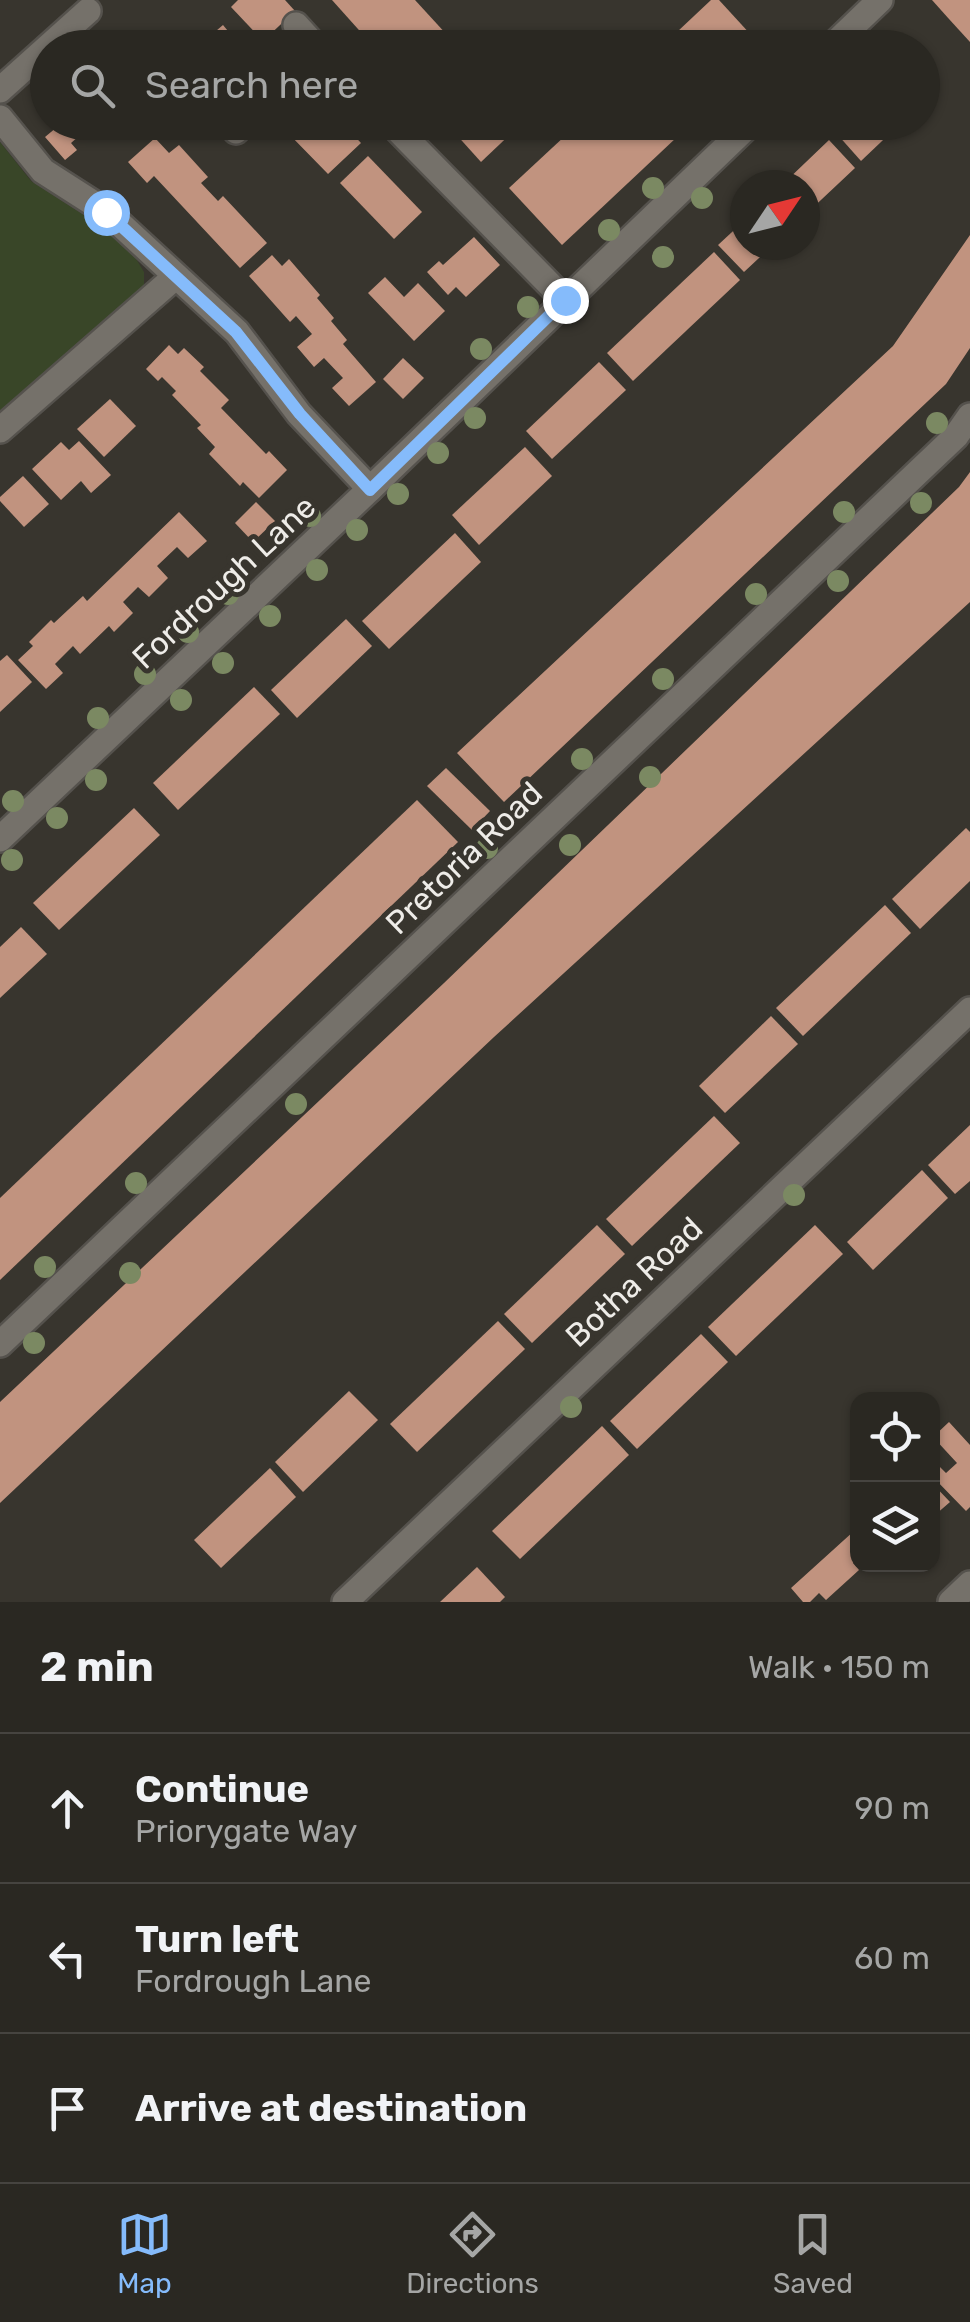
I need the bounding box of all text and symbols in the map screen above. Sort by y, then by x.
search box [30,30,940,140]
icon: search [65,58,120,113]
text: Search here [145,62,358,108]
north arrow [730,170,820,260]
route start [84,190,130,236]
route end [543,278,589,324]
street label: Fordrough Lane [125,487,323,677]
street label: Pretoria Road [378,774,550,942]
street label: Botha Road [558,1209,710,1355]
map controls [850,1392,940,1572]
button: locate [850,1392,940,1482]
button: layers [850,1482,940,1572]
text: 2 min [40,1642,154,1692]
text: Walk · 150 m [748,1648,930,1686]
text: Continue [135,1766,309,1812]
icon: ahead [40,1781,95,1836]
text: 90 m [854,1789,930,1827]
text: Priorygate Way [135,1812,357,1850]
text: Turn left [135,1916,299,1962]
icon: left [40,1931,95,1986]
text: 60 m [854,1939,930,1977]
text: Fordrough Lane [135,1962,371,2000]
icon: arrive [40,2081,95,2136]
text: Arrive at destination [135,2085,527,2131]
tab: Map [117,2207,172,2300]
tab: Directions [406,2207,539,2300]
tab: Saved [773,2207,853,2300]

